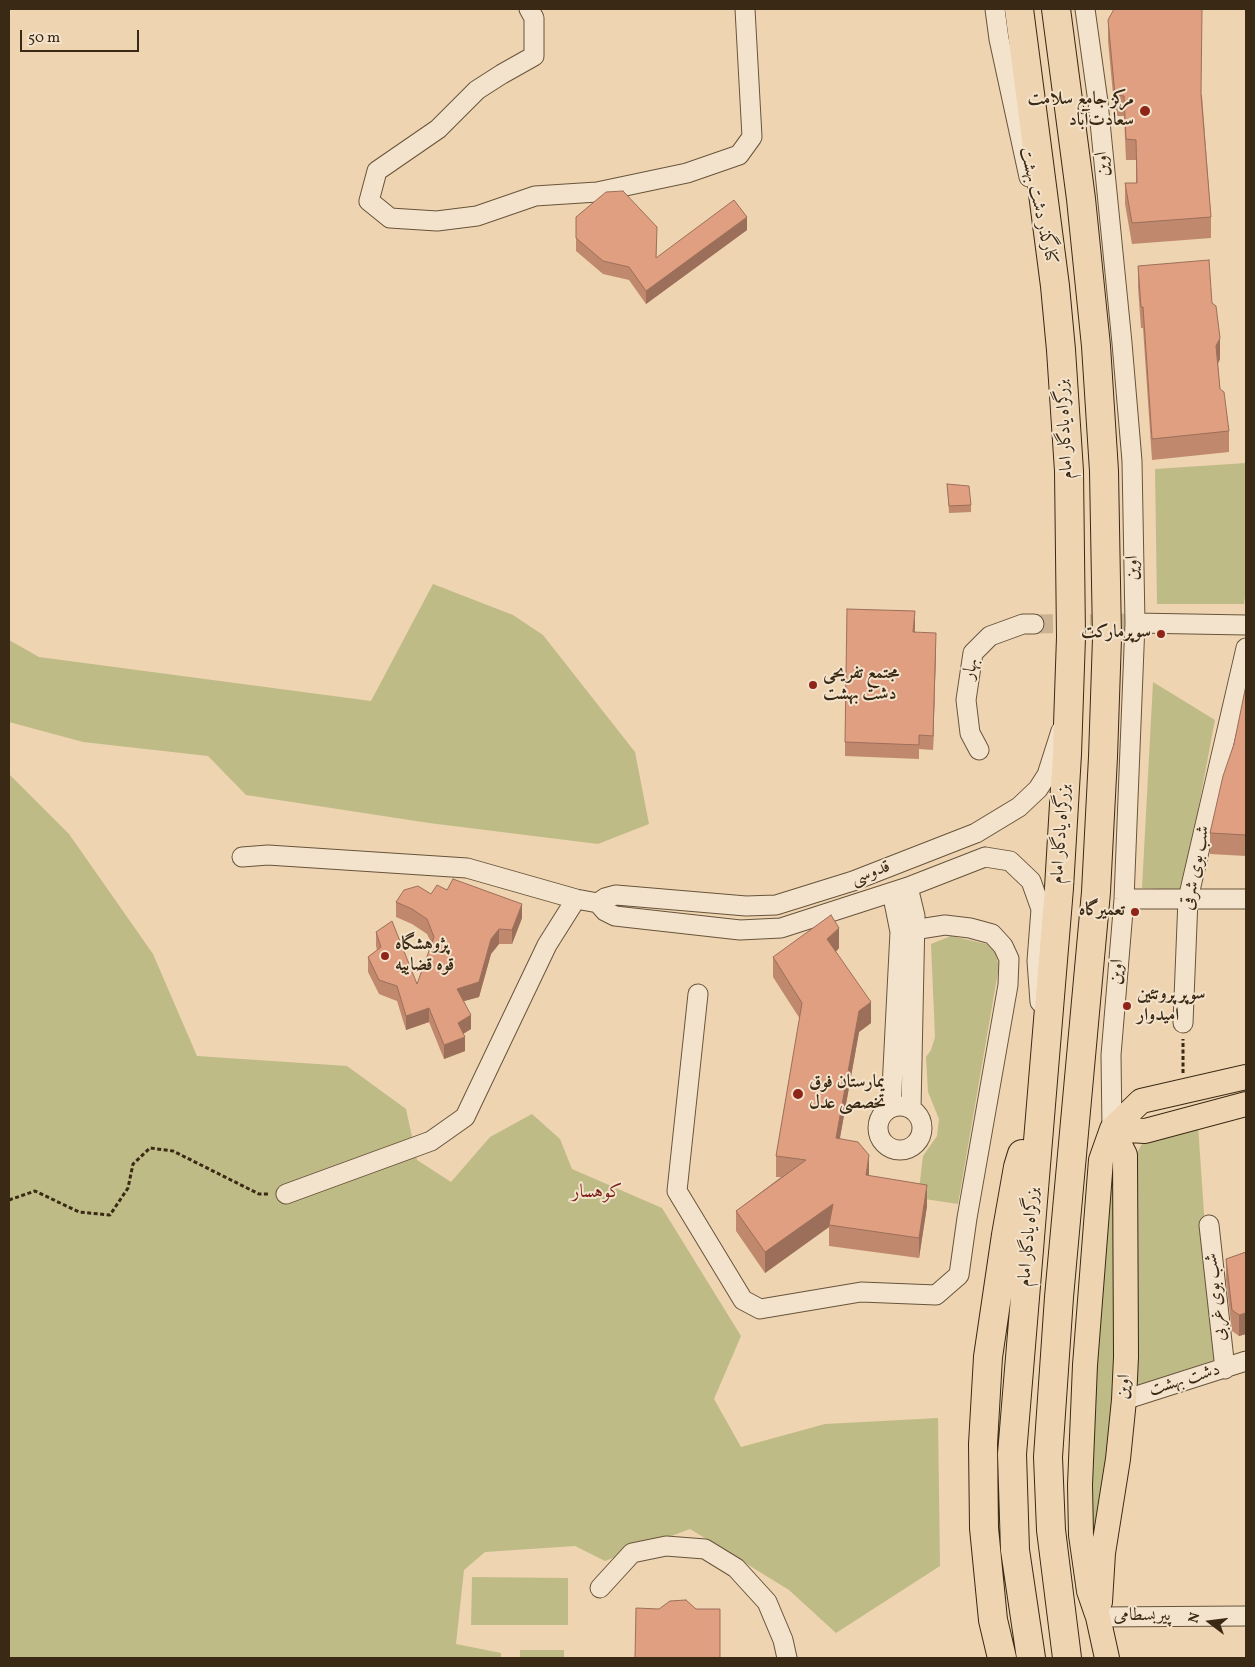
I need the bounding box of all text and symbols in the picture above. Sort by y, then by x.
scale bar [22,20,141,52]
text: 50 m [28,28,60,49]
place label: مرکز جامع سلامت سعادت‌آباد [1027,90,1134,132]
marker: مرکز جامع سلامت سعادت‌آباد [1138,104,1152,118]
street label: کنارگذر دشت بهشت [1013,145,1061,267]
street label: اوین [1092,150,1116,178]
street label: بزرگراه یادگار امام [1053,379,1079,479]
street label: اوین [1123,555,1145,581]
place label: سوپرمارکت [1081,623,1151,645]
marker: سوپرمارکت [1155,628,1167,640]
street label: بهار [959,656,985,682]
place label: مجتمع تفریحی دشت بهشت [823,664,899,706]
marker: مجتمع تفریحی دشت بهشت [807,679,819,691]
street label: بزرگراه یادگار امام [1048,783,1076,885]
street label: شب بوی شرقی [1178,824,1216,912]
street label: قدوسی [848,857,894,891]
place label: تعمیرگاه [1079,901,1125,923]
marker: تعمیرگاه [1129,906,1141,918]
place label: پژوهشگاه قوه قضاییه [395,935,454,978]
marker: پژوهشگاه قوه قضاییه [379,950,391,962]
street label: اوین [1106,958,1130,986]
place label: سوپر پروتئین امیدوار [1137,985,1206,1028]
marker: سوپر پروتئین امیدوار [1121,1000,1133,1012]
place label: یمارستان فوق تخصصی عدل [809,1073,886,1116]
marker: یمارستان فوق تخصصی عدل [791,1087,805,1101]
district label: کوهسار [572,1183,622,1205]
street label: بزرگراه یادگار امام [1015,1186,1045,1288]
street label: شب بوی غربی [1202,1252,1232,1342]
street label: دشت بهشت [1147,1360,1223,1402]
street label: اوین [1113,1374,1137,1400]
north arrow [1185,1597,1235,1647]
street label: پیربسطامی [1113,1606,1171,1628]
text: N [1185,1611,1206,1625]

